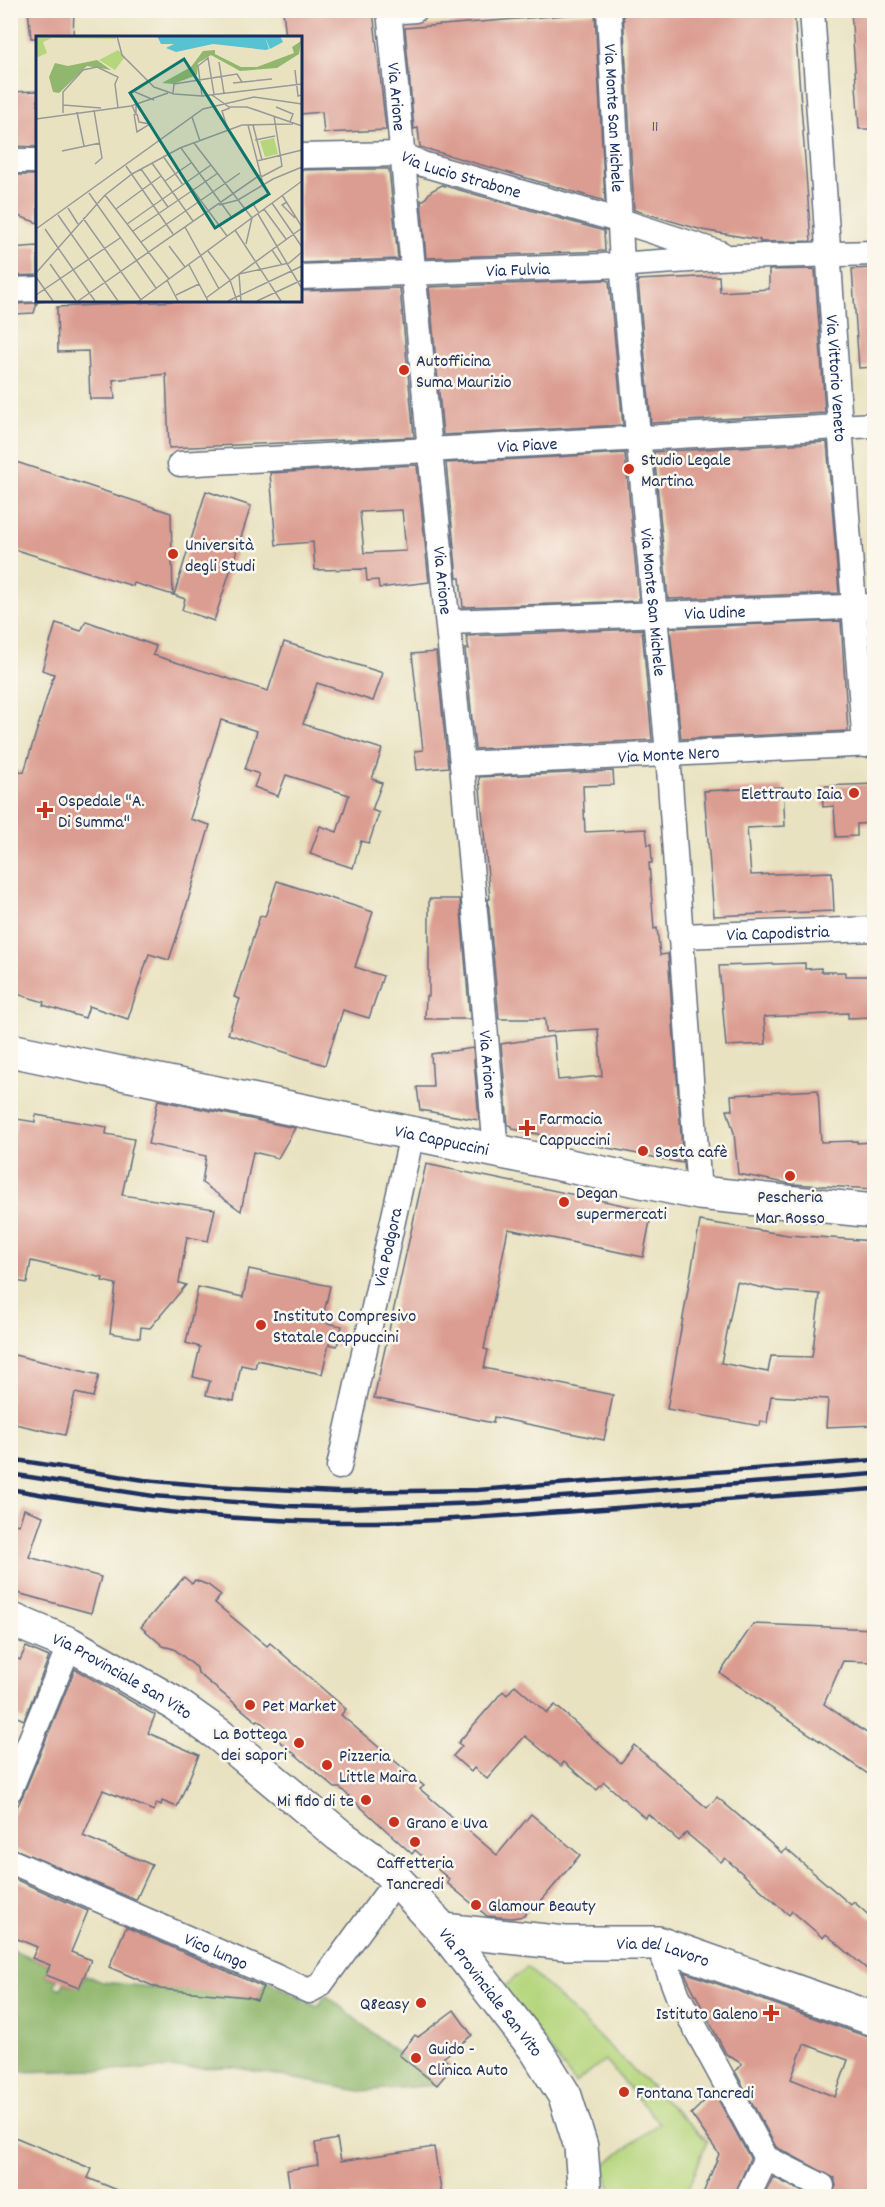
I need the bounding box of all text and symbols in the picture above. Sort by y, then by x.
inset map [36,36,302,302]
street label: Via Monte San Michele [596,43,628,193]
street label: Via Arione [379,62,410,132]
house number: 11 [652,117,658,139]
street label: Via Lucio Strabone [396,145,524,207]
street label: Via Fulvia [486,258,551,285]
street label: Via Vittorio Veneto [818,314,851,443]
place label: Autofficina Suma Maurizio [416,350,512,396]
marker: Autofficina Suma Maurizio [397,363,411,377]
street label: Via Piave [497,433,558,461]
place label: Studio Legale Martina [641,449,731,495]
marker: Studio Legale Martina [622,462,636,476]
street label: Via Monte San Michele [632,527,671,678]
place label: Università degli Studi [185,534,255,580]
street label: Via Arione [425,545,457,616]
marker: Università degli Studi [166,547,180,561]
street label: Via Udine [684,601,746,628]
street label: Via Monte Nero [617,742,720,771]
place label: Elettrauto Iaia [741,783,843,808]
marker: Elettrauto Iaia [847,786,861,800]
place label: Ospedale "A. Di Summa" [58,790,145,836]
marker: Ospedale "A. Di Summa" [36,801,54,819]
street label: Via Capodistria [726,921,830,949]
street label: Via Arione [470,1029,501,1100]
place label: Farmacia Cappuccini [539,1108,610,1154]
street label: Via Cappuccini [392,1120,491,1164]
marker: Farmacia Cappuccini [520,1121,534,1135]
place label: Sosta cafè [655,1141,728,1166]
marker: Sosta cafè [636,1144,650,1158]
marker: Pescheria Mar Rosso [783,1169,797,1183]
place label: Degan supermercati [576,1182,667,1228]
place label: Pescheria Mar Rosso [755,1186,825,1232]
marker: Degan supermercati [557,1195,571,1209]
street label: Via Podgora [369,1205,411,1290]
place label: Instituto Compresivo Statale Cappuccini [273,1305,416,1351]
marker: Instituto Compresivo Statale Cappuccini [254,1318,268,1332]
street label: Via Provinciale San Vito [48,1628,196,1727]
place label: Pet Market [262,1695,337,1720]
marker: Pet Market [243,1698,257,1712]
place label: La Bottega dei sapori [213,1723,288,1769]
marker: La Bottega dei sapori [292,1736,306,1750]
place label: Pizzeria Little Maira [339,1745,417,1791]
marker: Pizzeria Little Maira [320,1758,334,1772]
place label: Mi fido di te [277,1790,354,1815]
marker: Mi fido di te [359,1793,373,1807]
place label: Grano e Uva [406,1812,488,1837]
marker: Grano e Uva [387,1815,401,1829]
marker: Caffetteria Tancredi [408,1835,422,1849]
place label: Caffetteria Tancredi [376,1852,454,1898]
place label: Glamour Beauty [488,1895,596,1920]
marker: Glamour Beauty [469,1898,483,1912]
street label: Via Provinciale San Vito [431,1924,548,2062]
street label: Vico lungo [179,1928,251,1978]
street label: Via del Lavoro [617,1933,712,1975]
place label: Q8easy [360,1993,410,2018]
marker: Q8easy [414,1996,428,2010]
place label: Istituto Galeno [656,2003,758,2028]
marker: Istituto Galeno [762,2004,780,2022]
place label: Guido - Clinica Auto [428,2038,508,2084]
marker: Guido - Clinica Auto [409,2051,423,2065]
place label: Fontana Tancredi [636,2082,754,2107]
marker: Fontana Tancredi [617,2085,631,2099]

